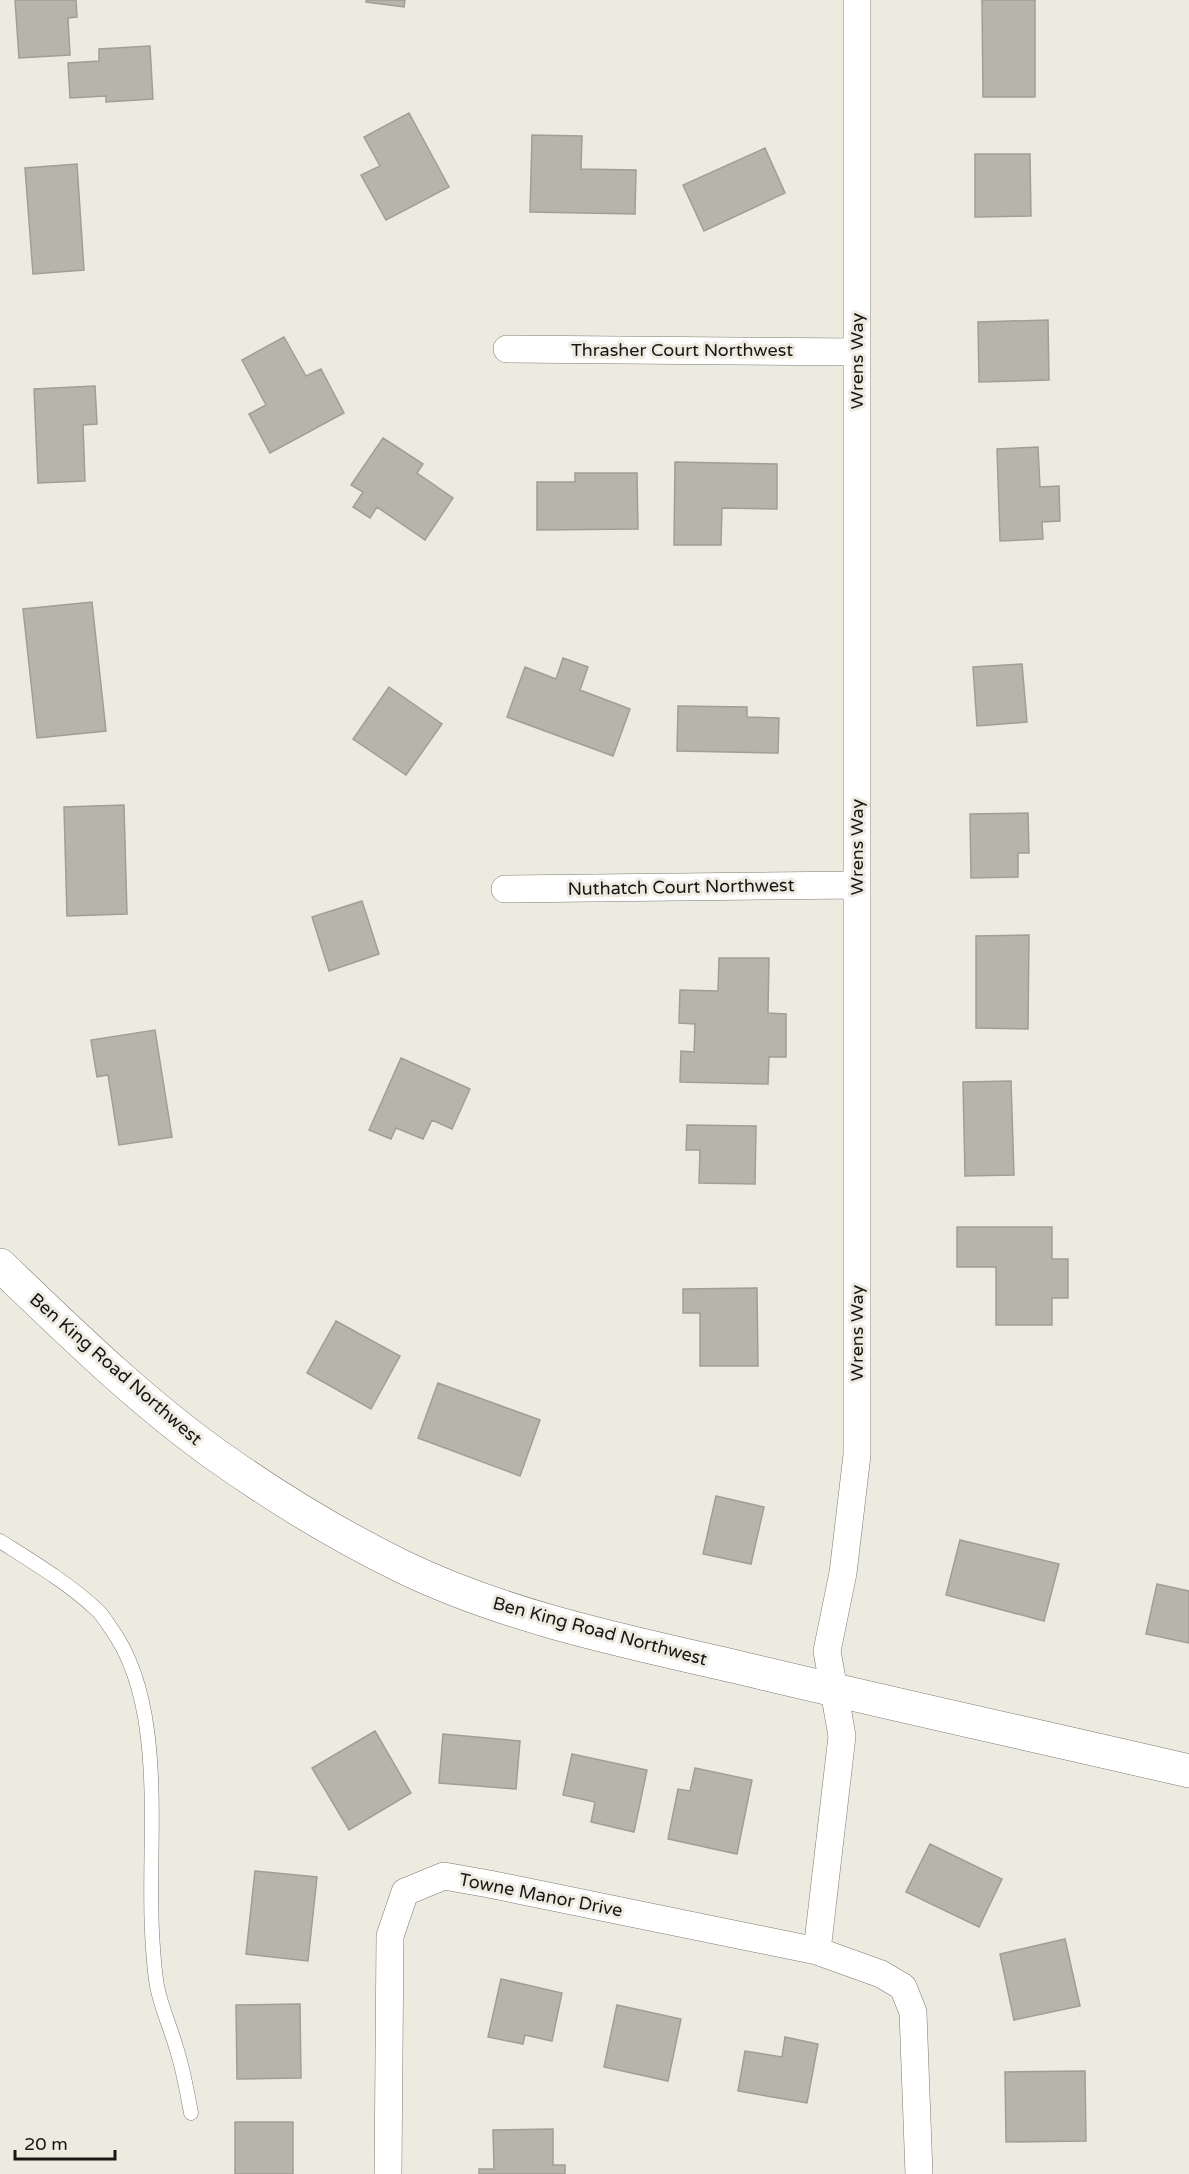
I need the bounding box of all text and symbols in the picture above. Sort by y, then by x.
street label: Wrens Way [846,312,868,409]
street label: Thrasher Court Northwest [571,339,793,361]
street label: Wrens Way [846,798,868,895]
street label: Nuthatch Court Northwest [567,874,795,900]
street label: Wrens Way [846,1284,868,1381]
street label: Ben King Road Northwest [25,1288,207,1450]
street label: Ben King Road Northwest [490,1592,710,1670]
street label: Towne Manor Drive [457,1868,625,1922]
scale bar [15,2123,116,2161]
text: 20 m [24,2133,68,2155]

